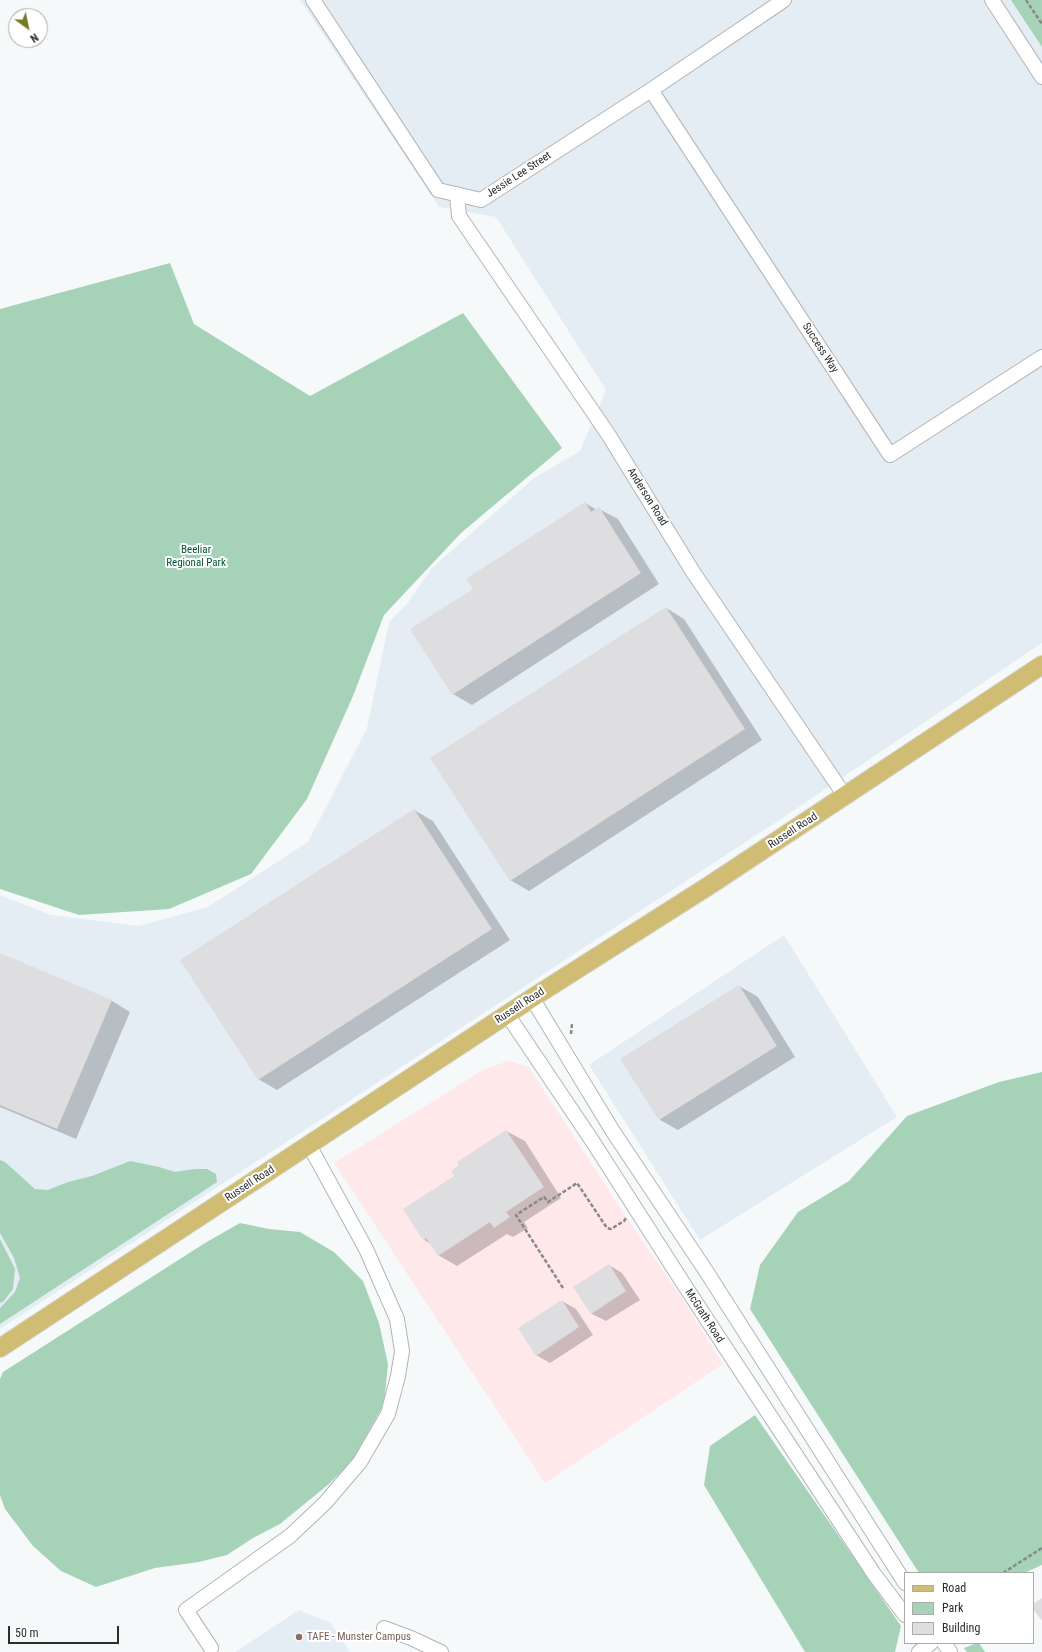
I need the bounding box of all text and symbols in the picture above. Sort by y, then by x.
north arrow [8,8,48,48]
text: N [28,30,41,45]
street label: Jessie Lee Street [484,149,554,201]
street label: Success Way [799,321,841,375]
street label: Anderson Road [624,465,670,529]
park label: Beeliar Regional Park [166,543,226,569]
street label: Russell Road [766,810,820,852]
street label: Russell Road [493,985,547,1027]
street label: Russell Road [223,1163,277,1205]
street label: McGrath Road [682,1287,726,1345]
legend [904,1572,1034,1644]
text: Road [942,1581,966,1595]
text: Park [942,1601,963,1615]
scale bar [10,1618,121,1644]
text: Building [942,1621,980,1635]
text: 50 m [15,1626,39,1640]
place label: TAFE - Munster Campus [307,1630,411,1644]
marker: TAFE - Munster Campus [294,1632,304,1642]

